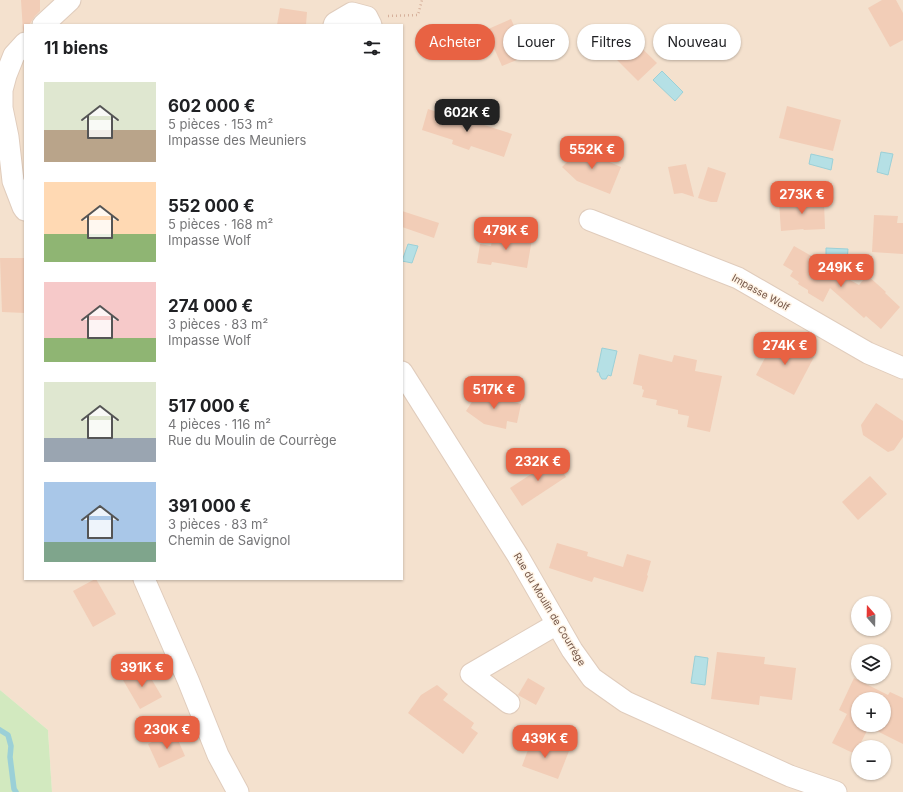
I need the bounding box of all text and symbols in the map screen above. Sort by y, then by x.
chip: Acheter [415,24,495,60]
chip: Louer [503,24,569,60]
chip: Filtres [577,24,645,60]
chip: Nouveau [653,24,741,60]
icon: filters [361,37,383,59]
text: 11 biens [44,38,108,58]
text: 602 000 € [168,96,255,116]
icon: home [76,98,124,146]
pin: 602K € [434,99,500,133]
text: 602K € [444,104,490,120]
text: 5 pièces · 153 m² [168,116,273,132]
text: Impasse des Meuniers [168,132,306,148]
pin: 552K € [559,136,625,170]
text: 552K € [569,141,615,157]
pin: 273K € [769,181,835,215]
text: 273K € [779,186,825,202]
text: 552 000 € [168,196,255,216]
icon: home [76,198,124,246]
text: 5 pièces · 168 m² [168,216,273,232]
pin: 479K € [473,217,539,251]
text: 479K € [483,222,529,238]
text: Impasse Wolf [168,232,251,248]
pin: 249K € [808,254,874,288]
text: 249K € [818,259,864,275]
street label: Impasse Wolf [730,271,792,313]
text: 274 000 € [168,296,253,316]
icon: home [76,298,124,346]
text: 3 pièces · 83 m² [168,316,268,332]
text: Impasse Wolf [168,332,251,348]
pin: 274K € [752,332,818,366]
text: 274K € [762,337,808,353]
pin: 517K € [461,376,527,410]
text: 517K € [473,381,515,397]
text: 517 000 € [168,396,250,416]
icon: home [76,398,124,446]
text: 4 pièces · 116 m² [168,416,271,432]
text: Rue du Moulin de Courrège [168,432,337,448]
pin: 232K € [505,448,571,482]
text: 232K € [515,453,561,469]
text: 391 000 € [168,496,251,516]
icon: home [76,498,124,546]
text: 3 pièces · 83 m² [168,516,268,532]
text: Chemin de Savignol [168,532,290,548]
street label: Rue du Moulin de Courrège [511,550,589,668]
north arrow [851,596,891,636]
map controls [851,596,891,780]
button: layers [851,644,891,684]
pin: 391K € [109,654,175,688]
text: 391K € [120,659,164,675]
button: + [851,692,891,732]
pin: 230K € [134,716,200,750]
text: 230K € [144,721,190,737]
pin: 439K € [512,725,578,759]
text: 439K € [522,730,568,746]
button: − [851,740,891,780]

